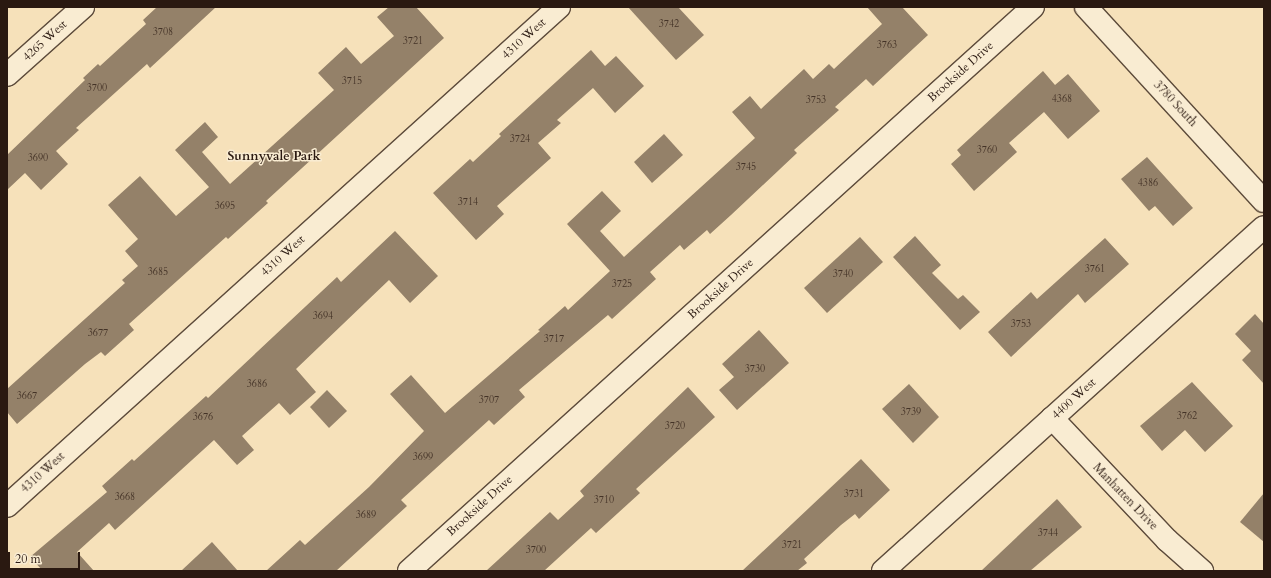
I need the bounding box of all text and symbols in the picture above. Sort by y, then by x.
street label: 4310 West [499,15,549,63]
street label: 4265 West [20,17,70,65]
house number: 3742 [659,19,679,31]
house number: 3708 [153,27,173,39]
house number: 3721 [403,36,423,48]
street label: Brookside Drive [925,39,997,105]
house number: 3763 [877,40,897,52]
house number: 3715 [342,76,362,88]
street label: 3780 South [1150,78,1200,130]
house number: 3700 [87,83,107,95]
house number: 4368 [1052,94,1072,106]
house number: 3753 [806,95,826,107]
house number: 3724 [510,134,530,146]
house number: 3760 [977,145,997,157]
district label: Sunnyvale Park [227,148,321,164]
house number: 3690 [28,153,48,165]
house number: 3745 [736,162,756,174]
house number: 4386 [1138,178,1158,190]
house number: 3714 [458,197,478,209]
house number: 3695 [215,201,235,213]
street label: 4310 West [258,232,308,280]
street label: Brookside Drive [685,256,757,322]
house number: 3761 [1085,264,1105,276]
house number: 3685 [148,267,168,279]
house number: 3740 [833,269,853,281]
house number: 3725 [612,279,632,291]
house number: 3694 [313,311,333,323]
house number: 3753 [1011,319,1031,331]
house number: 3677 [88,328,108,340]
house number: 3717 [544,334,564,346]
house number: 3730 [745,364,765,376]
street label: 4400 West [1049,375,1099,423]
house number: 3686 [247,379,267,391]
house number: 3667 [17,391,37,403]
house number: 3707 [479,395,499,407]
house number: 3739 [901,407,921,419]
house number: 3762 [1177,411,1197,423]
house number: 3676 [193,412,213,424]
house number: 3720 [665,421,685,433]
street label: 4310 West [18,449,68,497]
house number: 3699 [413,452,433,464]
street label: Manhatten Drive [1090,461,1160,533]
street label: Brookside Drive [444,473,516,539]
house number: 3731 [844,489,864,501]
house number: 3668 [115,492,135,504]
house number: 3710 [594,495,614,507]
house number: 3689 [356,510,376,522]
house number: 3744 [1038,528,1058,540]
house number: 3721 [782,540,802,552]
scale bar [10,544,82,570]
house number: 3700 [526,545,546,557]
text: 20 m [15,551,41,567]

